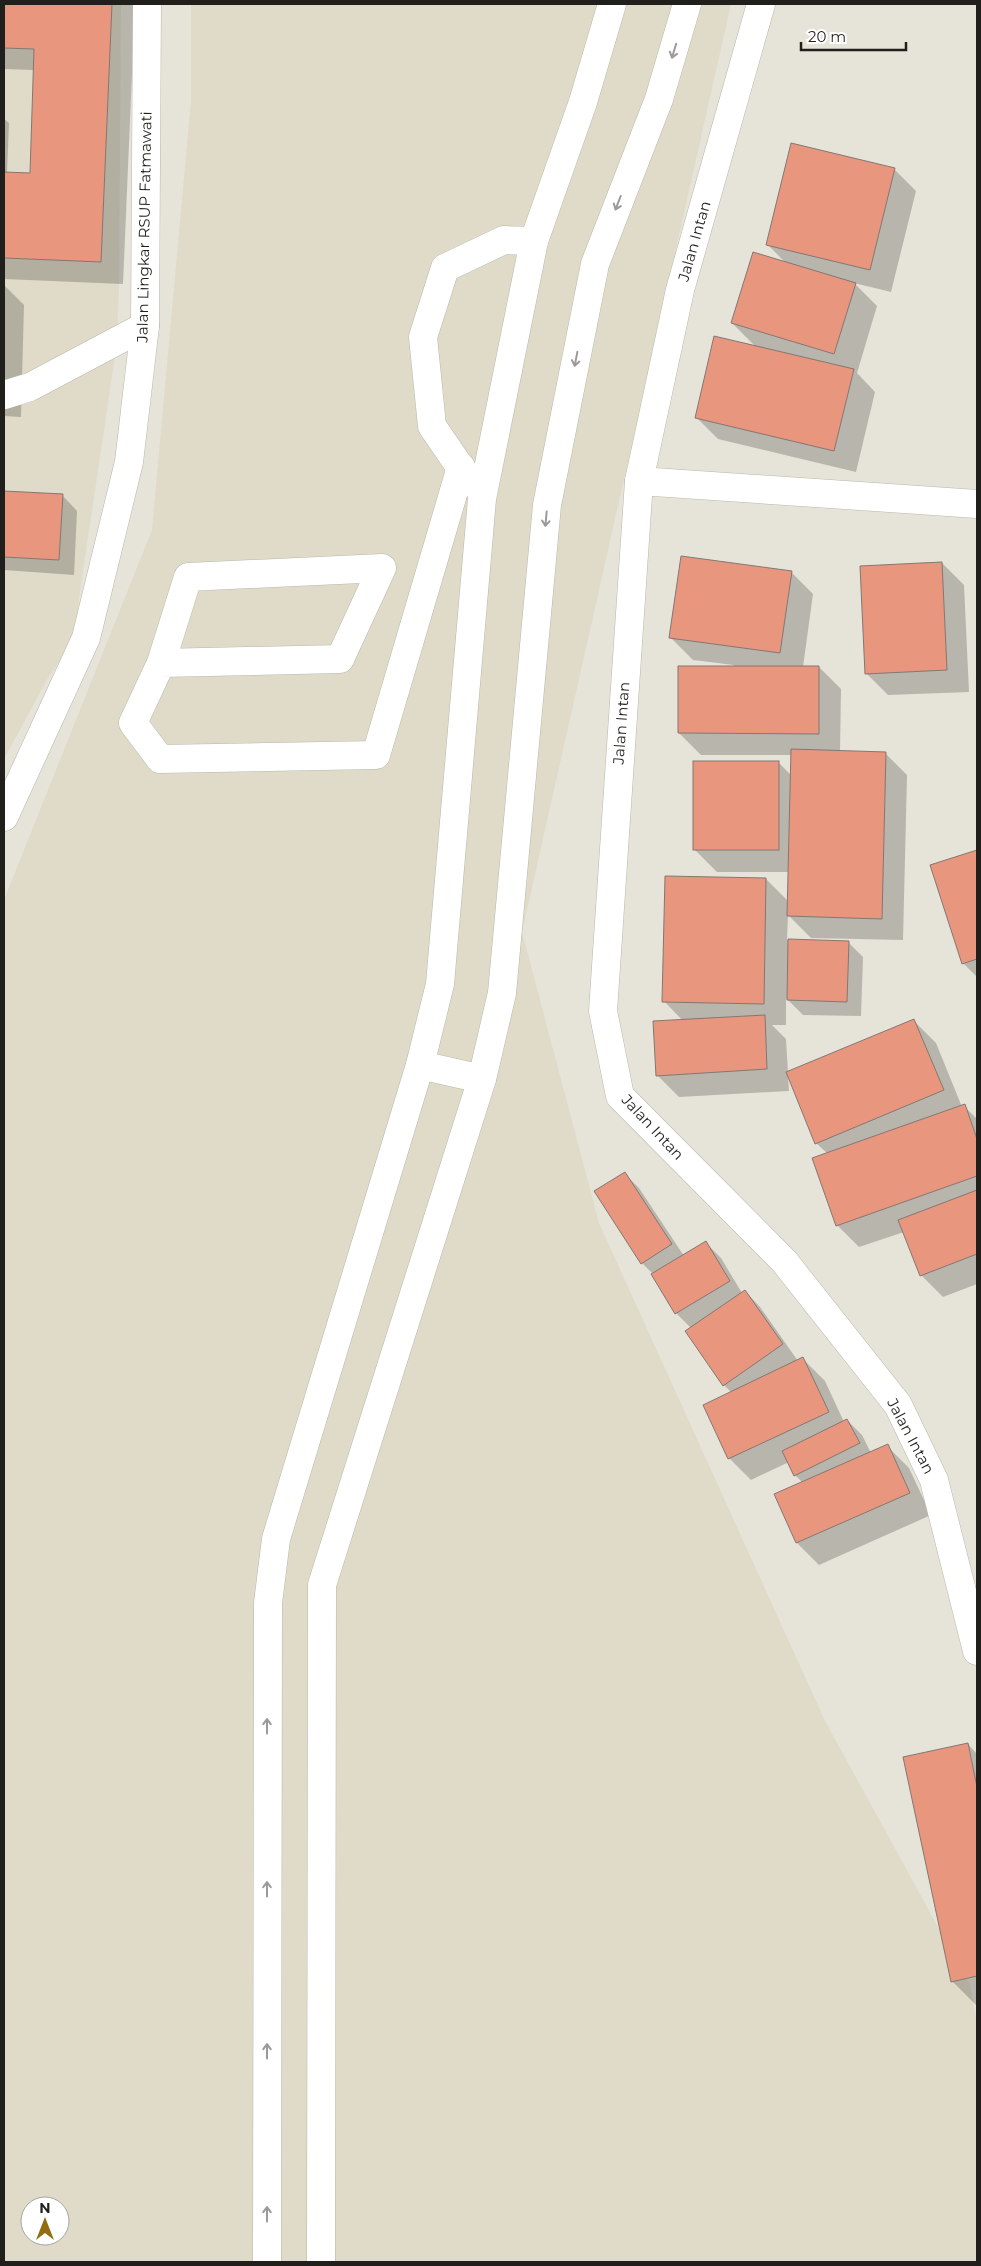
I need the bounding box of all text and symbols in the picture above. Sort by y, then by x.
scale bar [801,20,906,52]
text: 20 m [808,27,846,46]
one-way arrow [668,42,678,58]
street label: Jalan Lingkar RSUP Fatmawati [132,111,156,344]
one-way arrow [613,195,623,210]
street label: Jalan Intan [673,199,715,284]
one-way arrow [571,351,580,367]
one-way arrow [541,511,550,527]
street label: Jalan Intan [609,681,633,766]
street label: Jalan Intan [617,1090,688,1164]
street label: Jalan Intan [883,1394,939,1477]
one-way arrow [262,1718,272,1734]
one-way arrow [262,1881,272,1897]
one-way arrow [262,2043,272,2060]
north arrow [20,2196,70,2246]
text: N [39,2199,51,2217]
one-way arrow [262,2206,272,2222]

